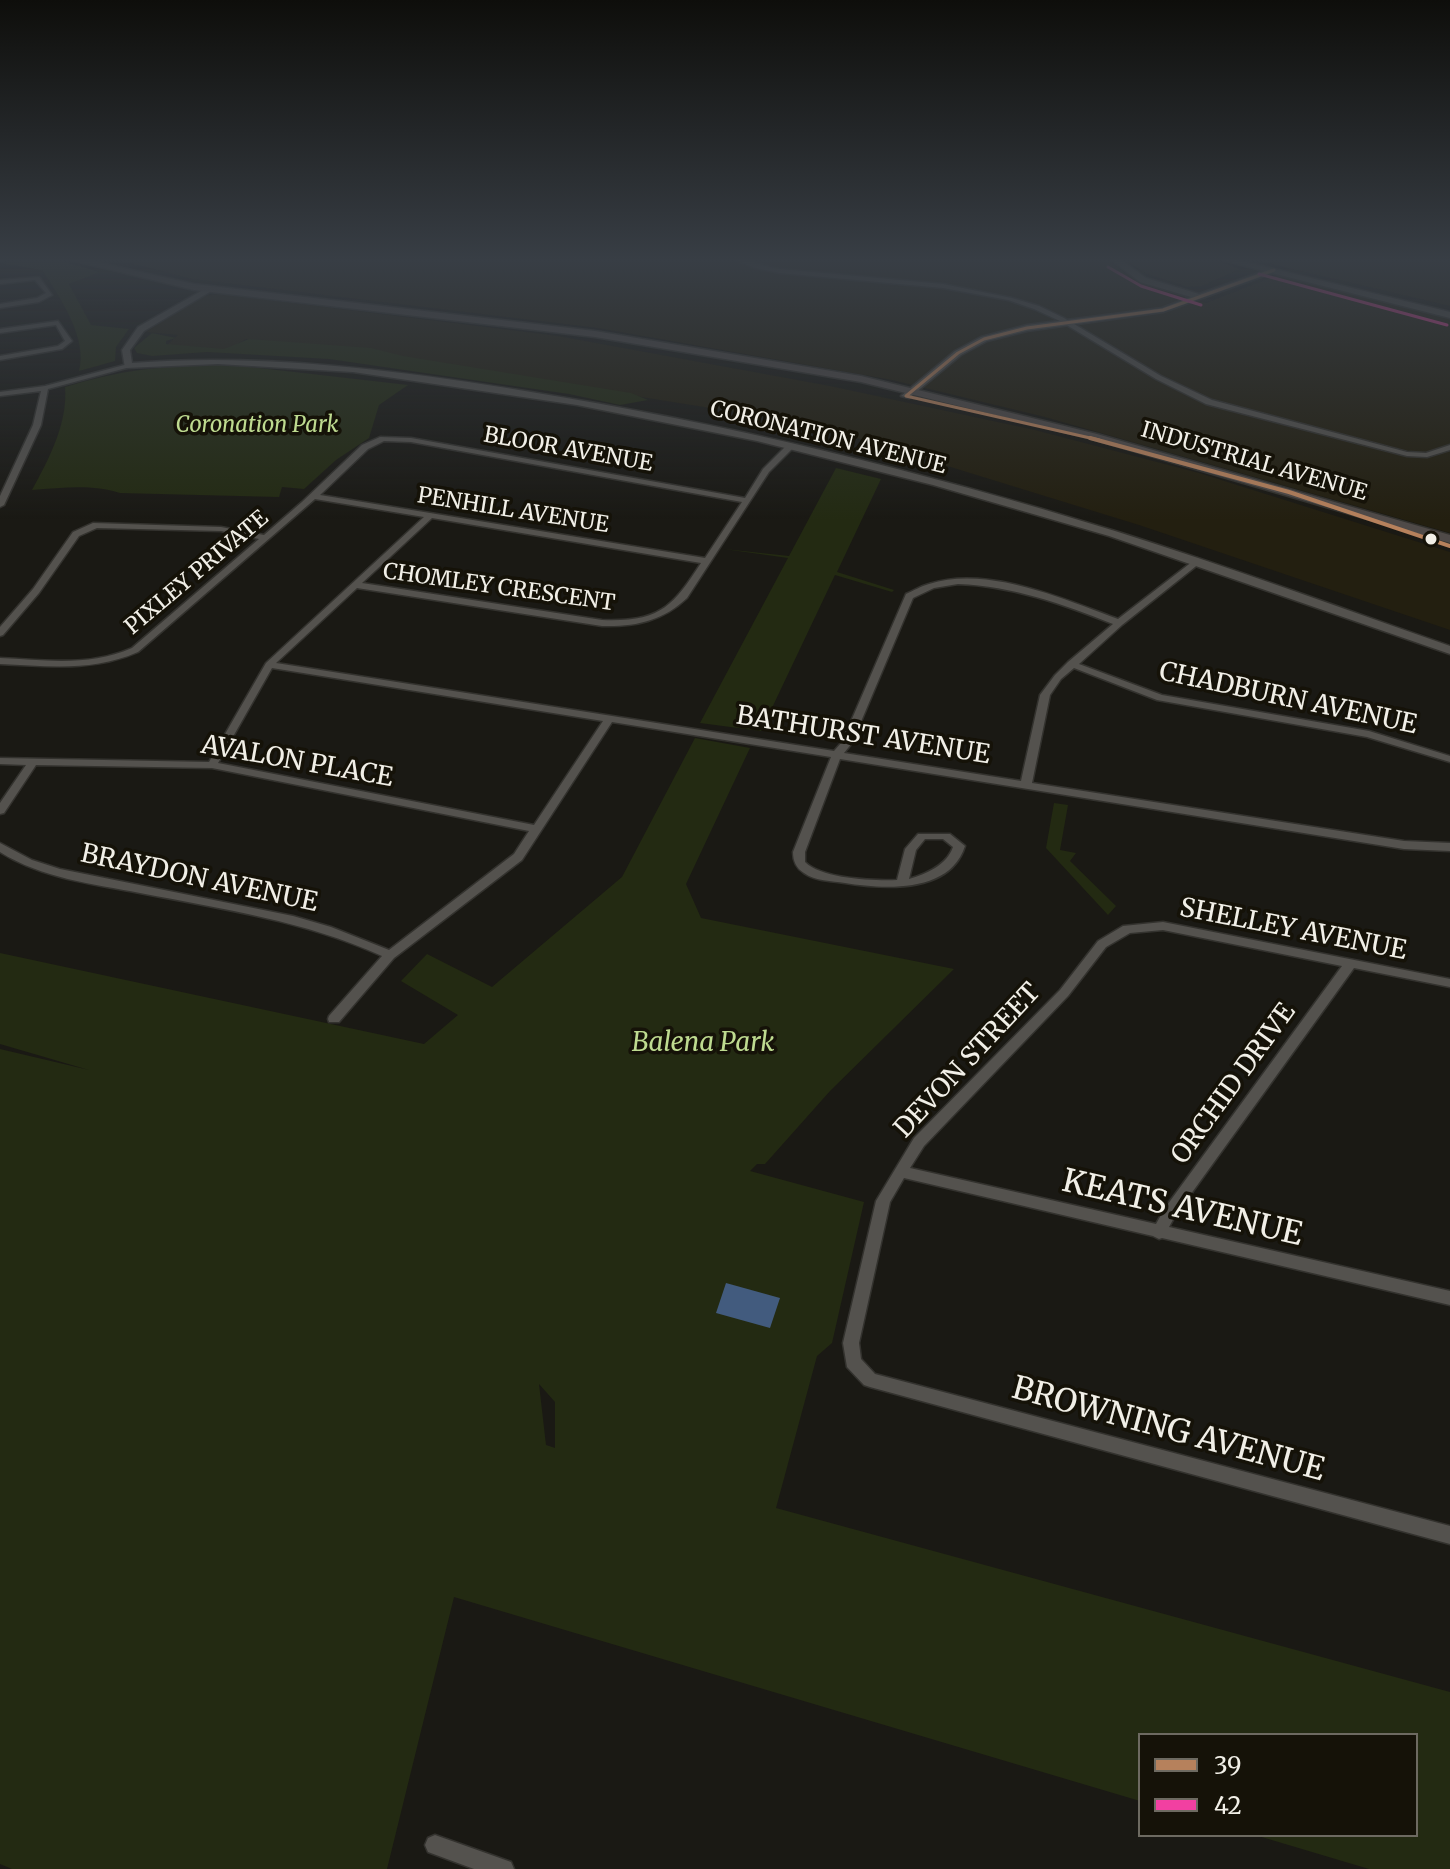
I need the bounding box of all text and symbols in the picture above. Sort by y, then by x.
street label: CORONATION AVENUE [707,396,949,480]
park label: Coronation Park [176,413,338,439]
street label: INDUSTRIAL AVENUE [1138,417,1370,507]
street label: BLOOR AVENUE [481,422,655,478]
street label: PENHILL AVENUE [415,483,611,539]
street label: PIXLEY PRIVATE [120,506,274,640]
unlabelled marker [1423,531,1439,547]
street label: CHOMLEY CRESCENT [381,559,617,617]
street label: CHADBURN AVENUE [1156,656,1420,742]
street label: BATHURST AVENUE [734,701,992,771]
street label: AVALON PLACE [199,730,395,794]
street label: BRAYDON AVENUE [78,839,320,919]
street label: SHELLEY AVENUE [1177,893,1409,967]
street label: DEVON STREET [889,977,1047,1145]
street label: ORCHID DRIVE [1165,998,1303,1170]
park label: Balena Park [632,1028,774,1060]
street label: KEATS AVENUE [1058,1163,1306,1255]
street label: BROWNING AVENUE [1008,1370,1328,1490]
legend [1138,1733,1418,1837]
text: 39 [1214,1750,1242,1781]
text: 42 [1214,1790,1242,1821]

